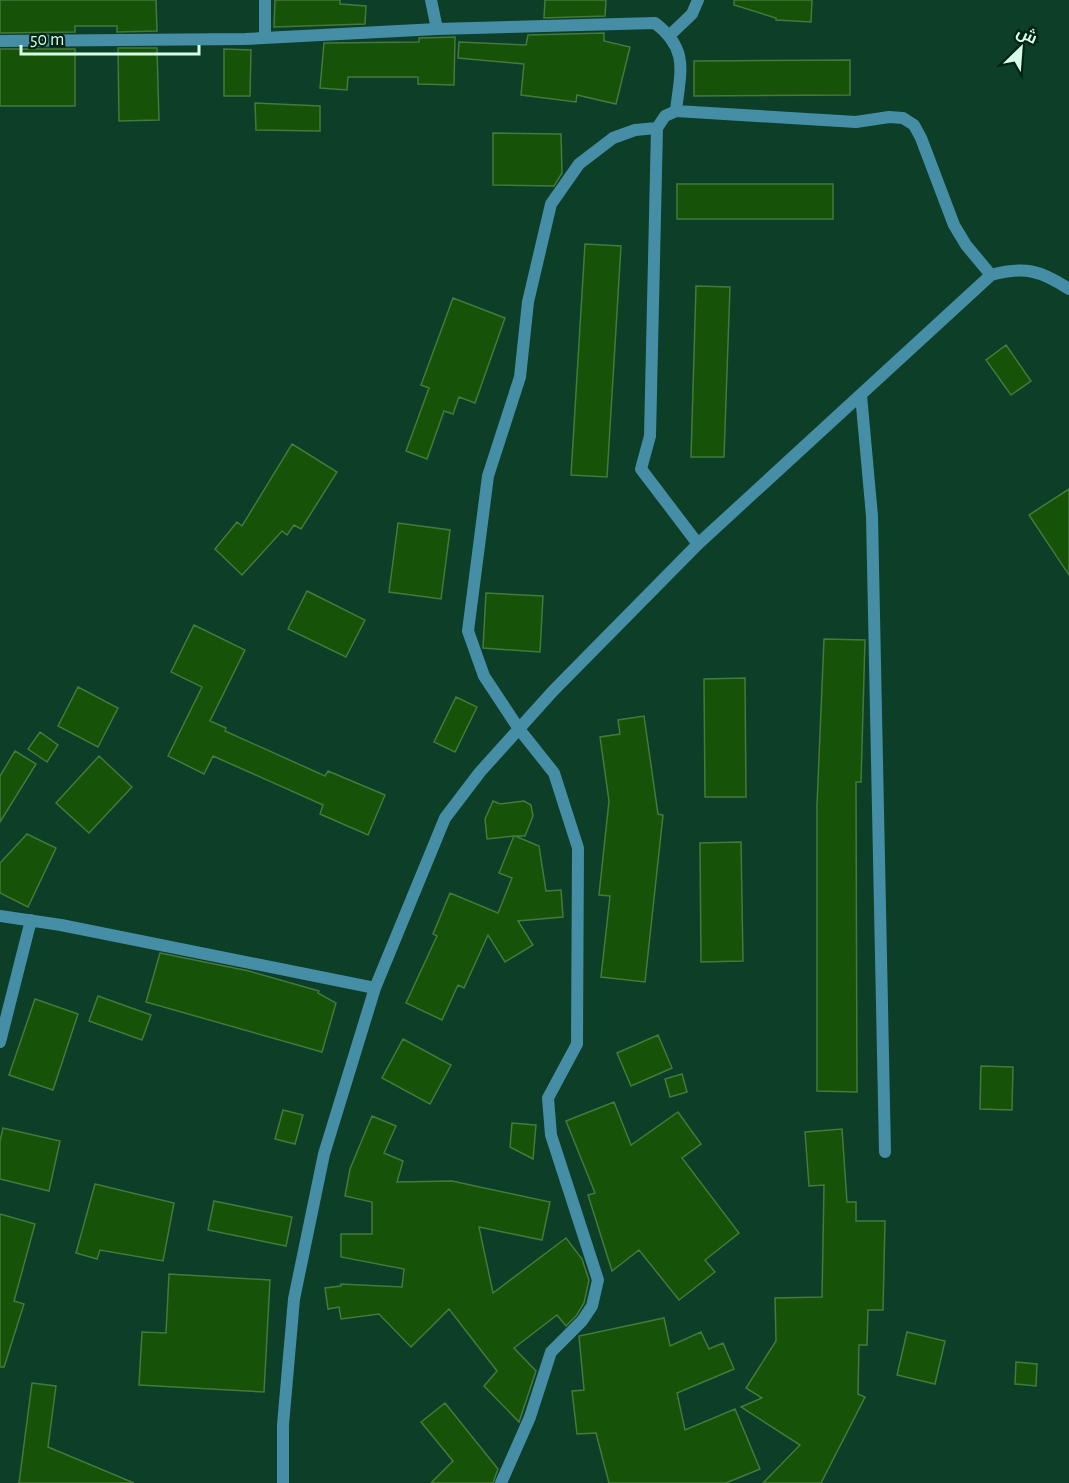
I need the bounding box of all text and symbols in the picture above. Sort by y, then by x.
scale bar [21,18,200,56]
north arrow [991,18,1051,78]
text: ش [1014,23,1040,48]
text: 50 m [30,31,64,49]

